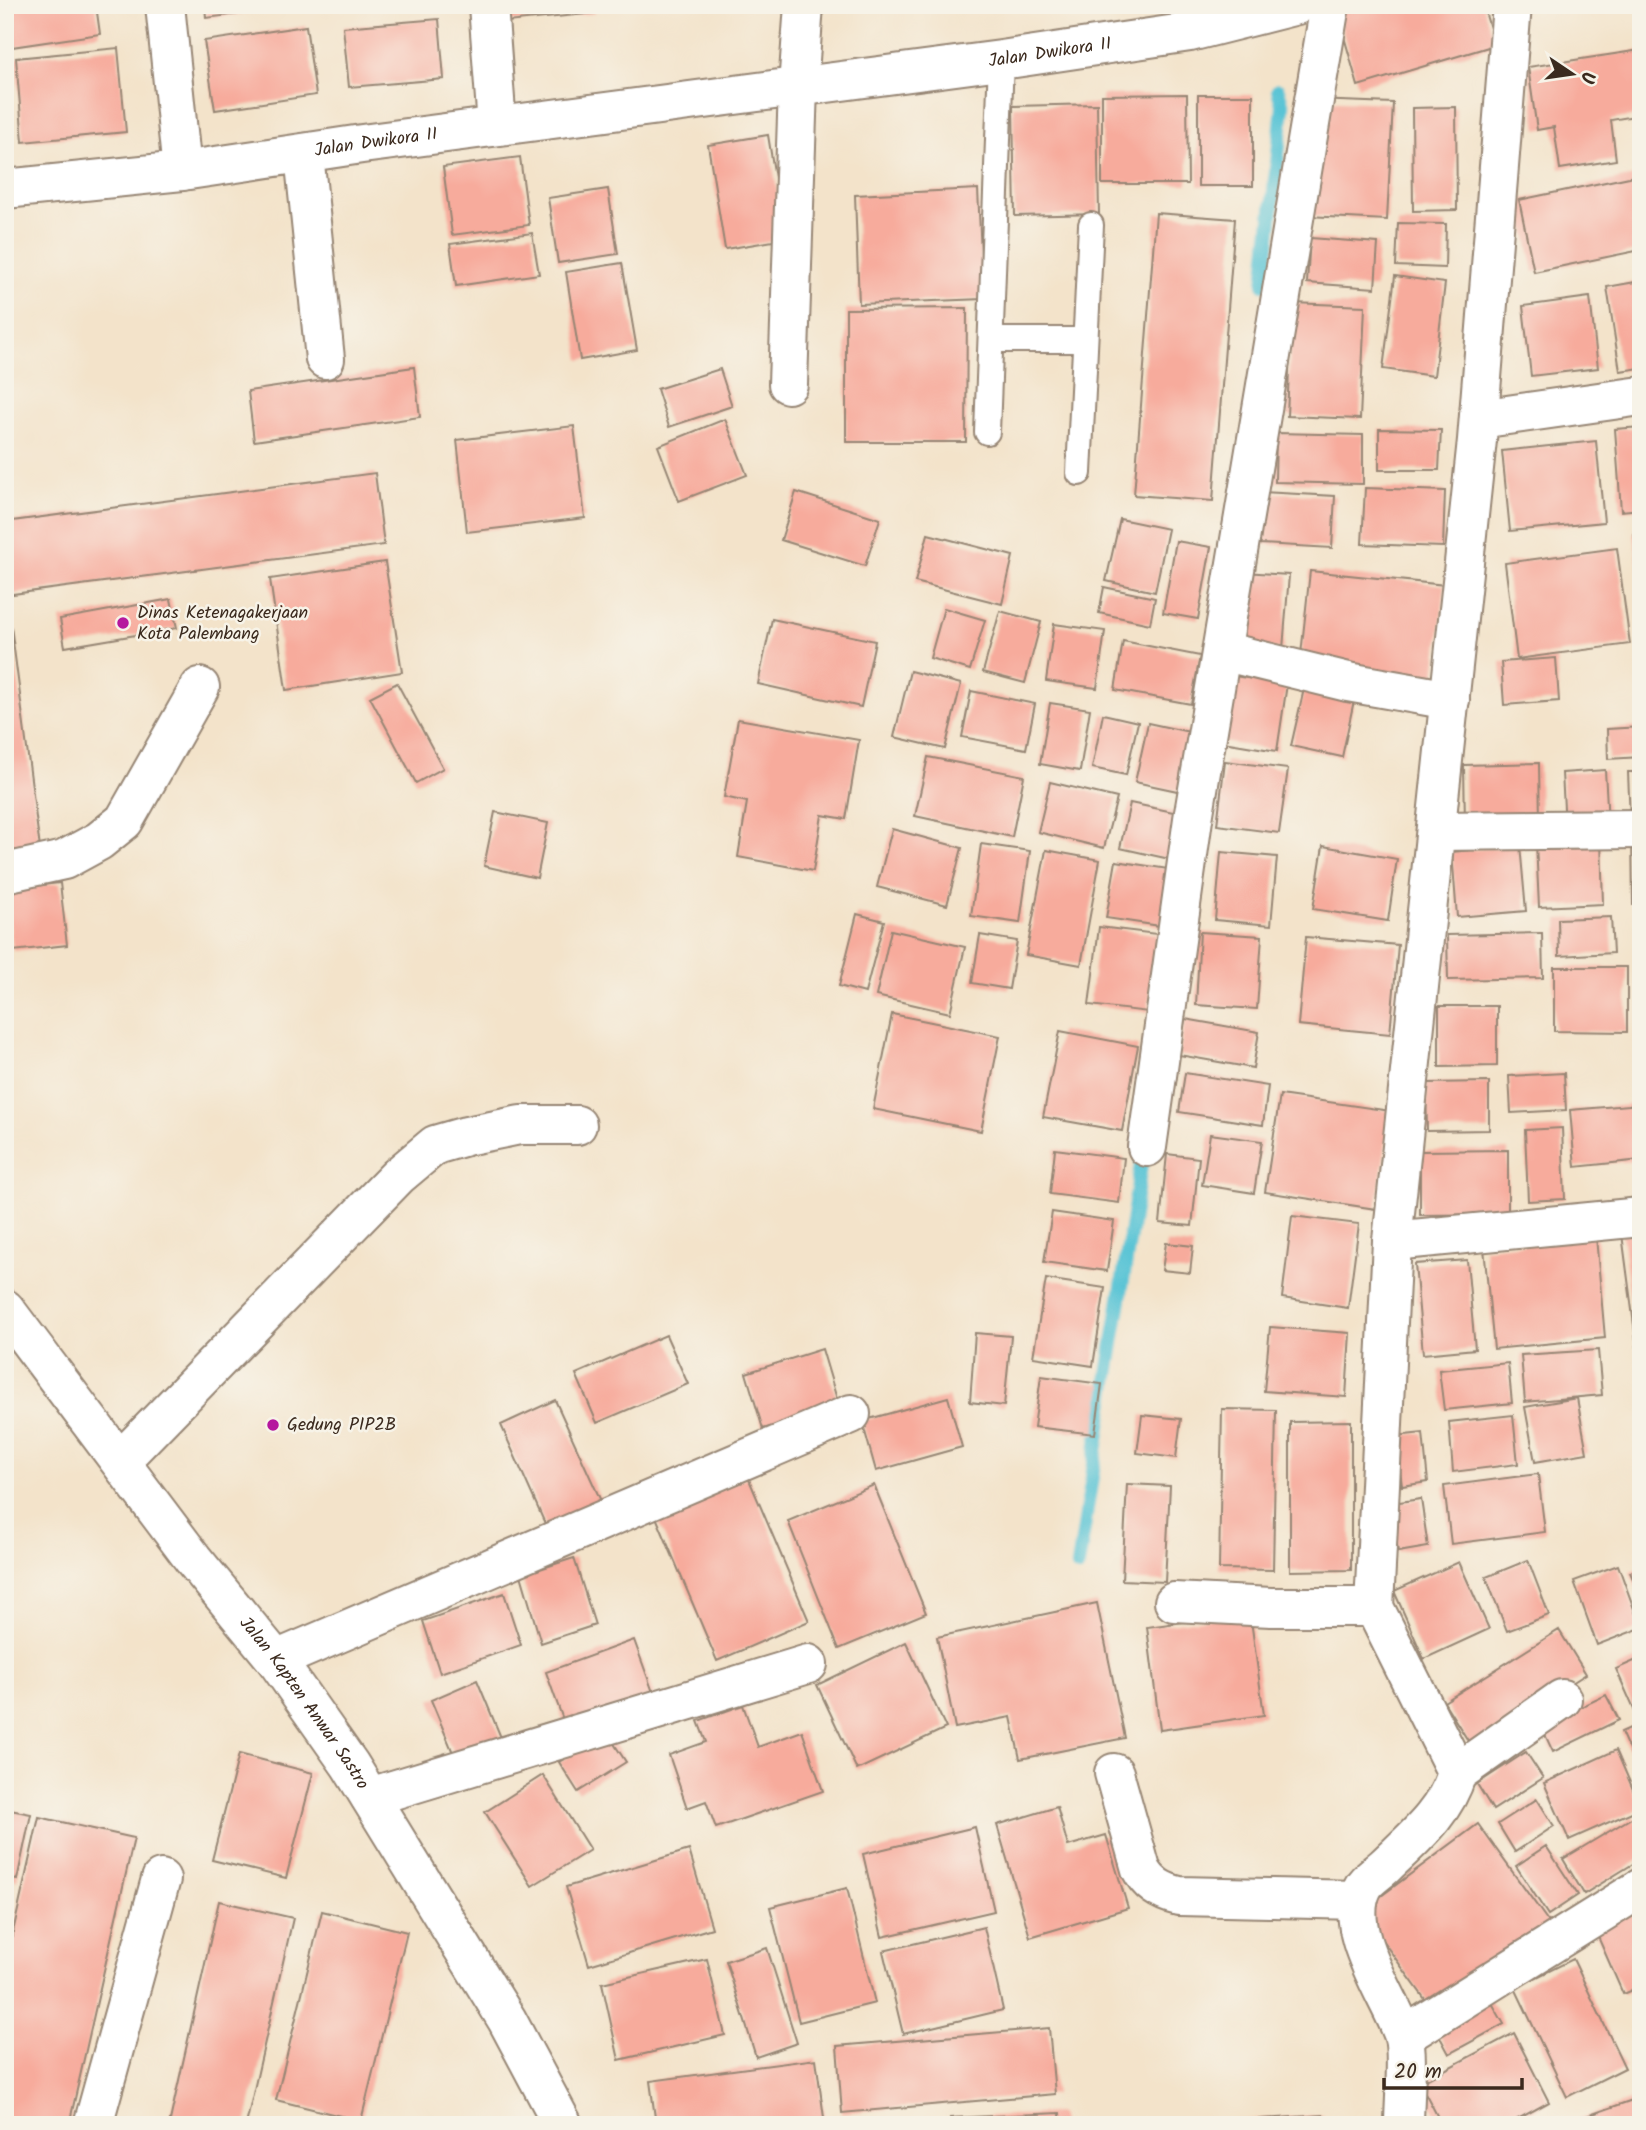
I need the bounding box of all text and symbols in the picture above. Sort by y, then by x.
street label: Jalan Dwikora II [987,29,1114,76]
north arrow [1538,38,1608,108]
text: U [1571,68,1603,87]
street label: Jalan Dwikora II [312,120,439,165]
place label: Dinas Ketenagakerjaan Kota Palembang [137,599,308,649]
marker: Dinas Ketenagakerjaan Kota Palembang [115,615,131,631]
place label: Gedung PIP2B [287,1411,396,1440]
marker: Gedung PIP2B [265,1417,281,1433]
street label: Jalan Kapten Anwar Sastro [232,1610,376,1795]
scale bar [1384,2046,1522,2090]
text: 20 m [1394,2056,1442,2089]

